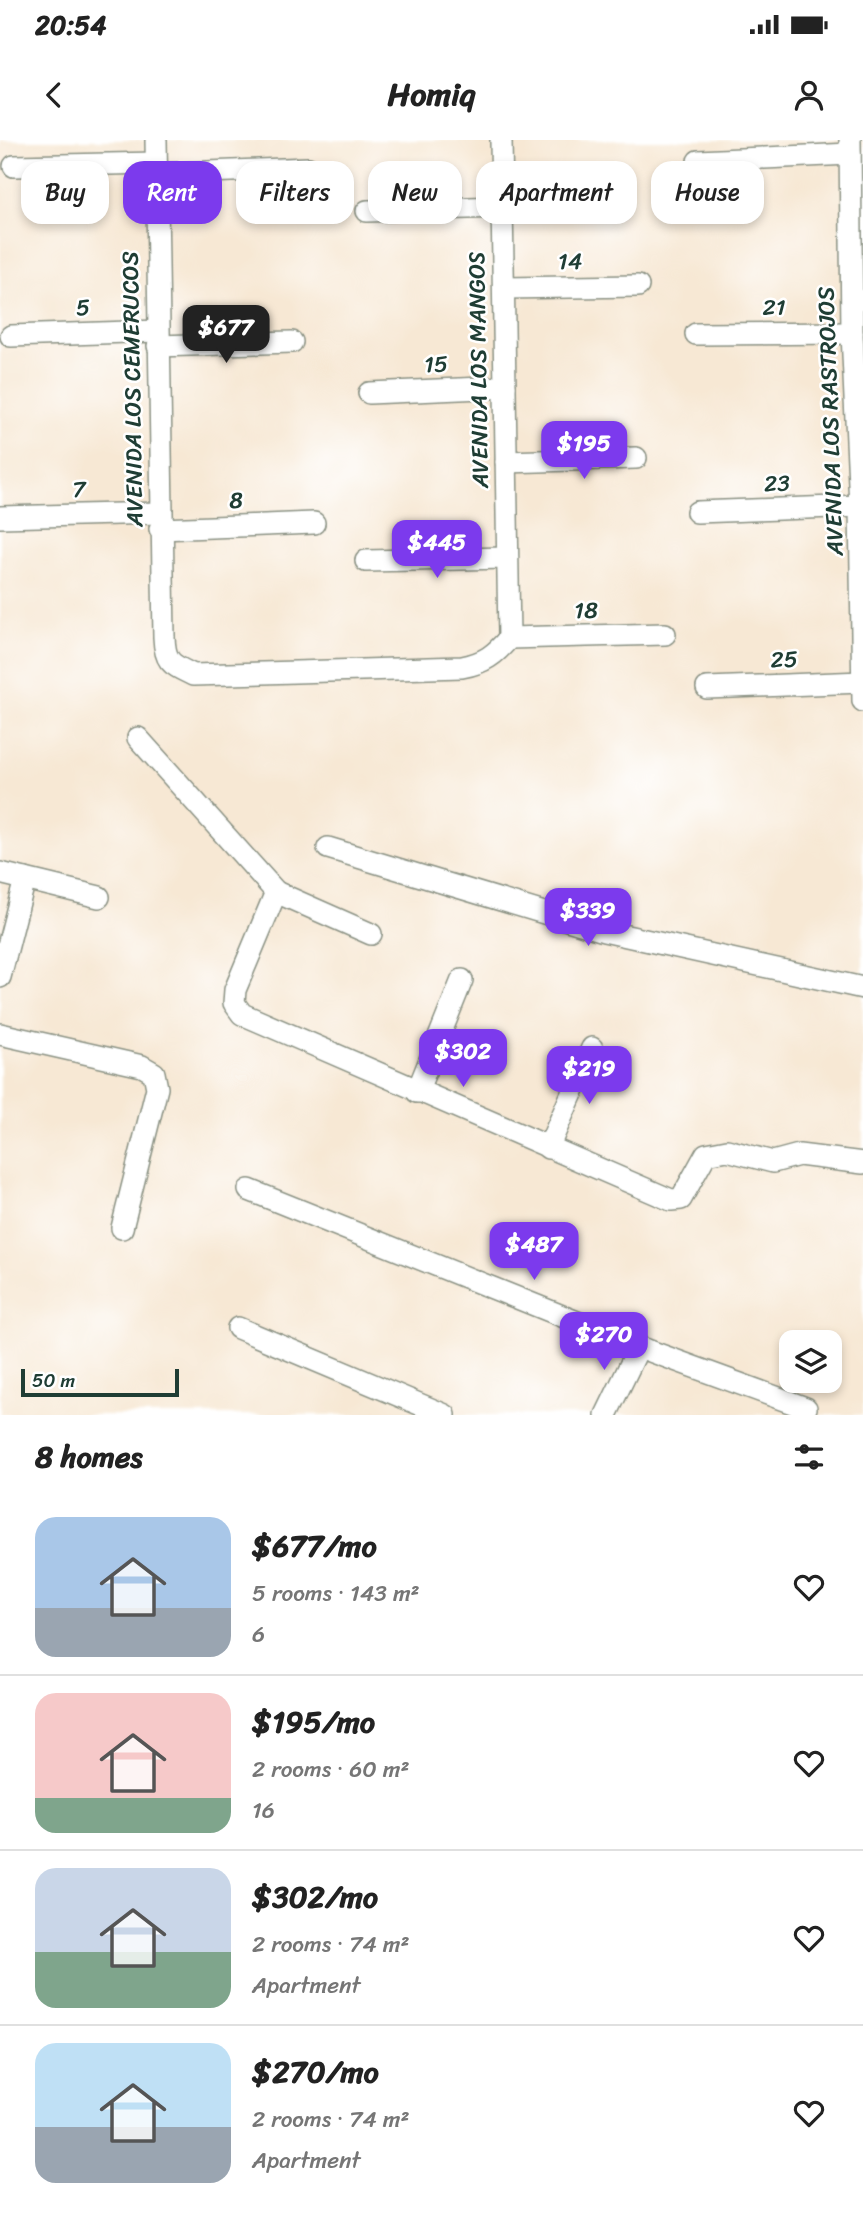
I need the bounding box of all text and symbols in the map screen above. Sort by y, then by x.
text: 20:54 [35,2,106,48]
text: Homiq [388,66,475,123]
icon: back [35,76,73,114]
icon: person [790,76,828,114]
chip: Buy [21,161,109,224]
chip: Rent [123,161,222,224]
chip: Filters [236,161,354,224]
chip: New [368,161,462,224]
chip: Apartment [476,161,637,224]
chip: House [651,161,764,224]
street label: 14 [558,241,582,282]
street label: AVENIDA LOS CEMERUCOS [110,251,155,528]
street label: AVENIDA LOS MANGOS [456,251,501,490]
street label: AVENIDA LOS RASTROJOS [805,286,856,557]
street label: 5 [75,287,91,328]
street label: 21 [762,287,786,328]
pin: $677 [185,306,267,365]
text: $677 [199,307,253,348]
street label: 15 [423,343,449,386]
pin: $195 [543,422,625,481]
text: $195 [557,423,611,464]
street label: 23 [763,463,791,504]
street label: 7 [72,469,88,510]
street label: 8 [228,480,244,521]
pin: $445 [396,520,478,580]
text: $445 [408,522,466,563]
street label: 18 [574,590,598,631]
street label: 25 [770,639,798,680]
pin: $339 [547,888,629,948]
text: $339 [561,890,615,931]
pin: $302 [422,1030,504,1089]
text: $302 [435,1031,491,1072]
pin: $219 [548,1046,630,1106]
text: $219 [563,1048,615,1089]
pin: $487 [493,1222,575,1282]
text: $487 [506,1224,562,1265]
pin: $270 [563,1312,645,1372]
text: $270 [576,1314,632,1355]
map controls [779,1330,842,1393]
button: layers [779,1330,842,1393]
text: 50 m [32,1364,75,1397]
scale bar [21,1366,178,1398]
text: 8 homes [35,1430,143,1484]
icon: filters [790,1438,828,1476]
text: $677/mo [252,1519,377,1573]
icon: home [91,1545,175,1629]
icon: heart [790,1568,828,1606]
text: 5 rooms · 143 m² [252,1573,420,1614]
text: 6 [252,1614,265,1655]
text: $195/mo [252,1695,375,1749]
icon: home [91,1721,175,1805]
icon: heart [790,1744,828,1782]
text: 2 rooms · 60 m² [252,1749,410,1790]
text: 16 [252,1790,275,1831]
text: $302/mo [252,1870,378,1924]
icon: home [91,1896,175,1980]
icon: heart [790,1919,828,1957]
text: 2 rooms · 74 m² [252,1924,409,1965]
text: Apartment [252,1965,361,2006]
text: $270/mo [252,2045,379,2099]
icon: home [91,2071,175,2155]
icon: heart [790,2094,828,2132]
text: 2 rooms · 74 m² [252,2099,409,2140]
text: Apartment [252,2140,361,2181]

